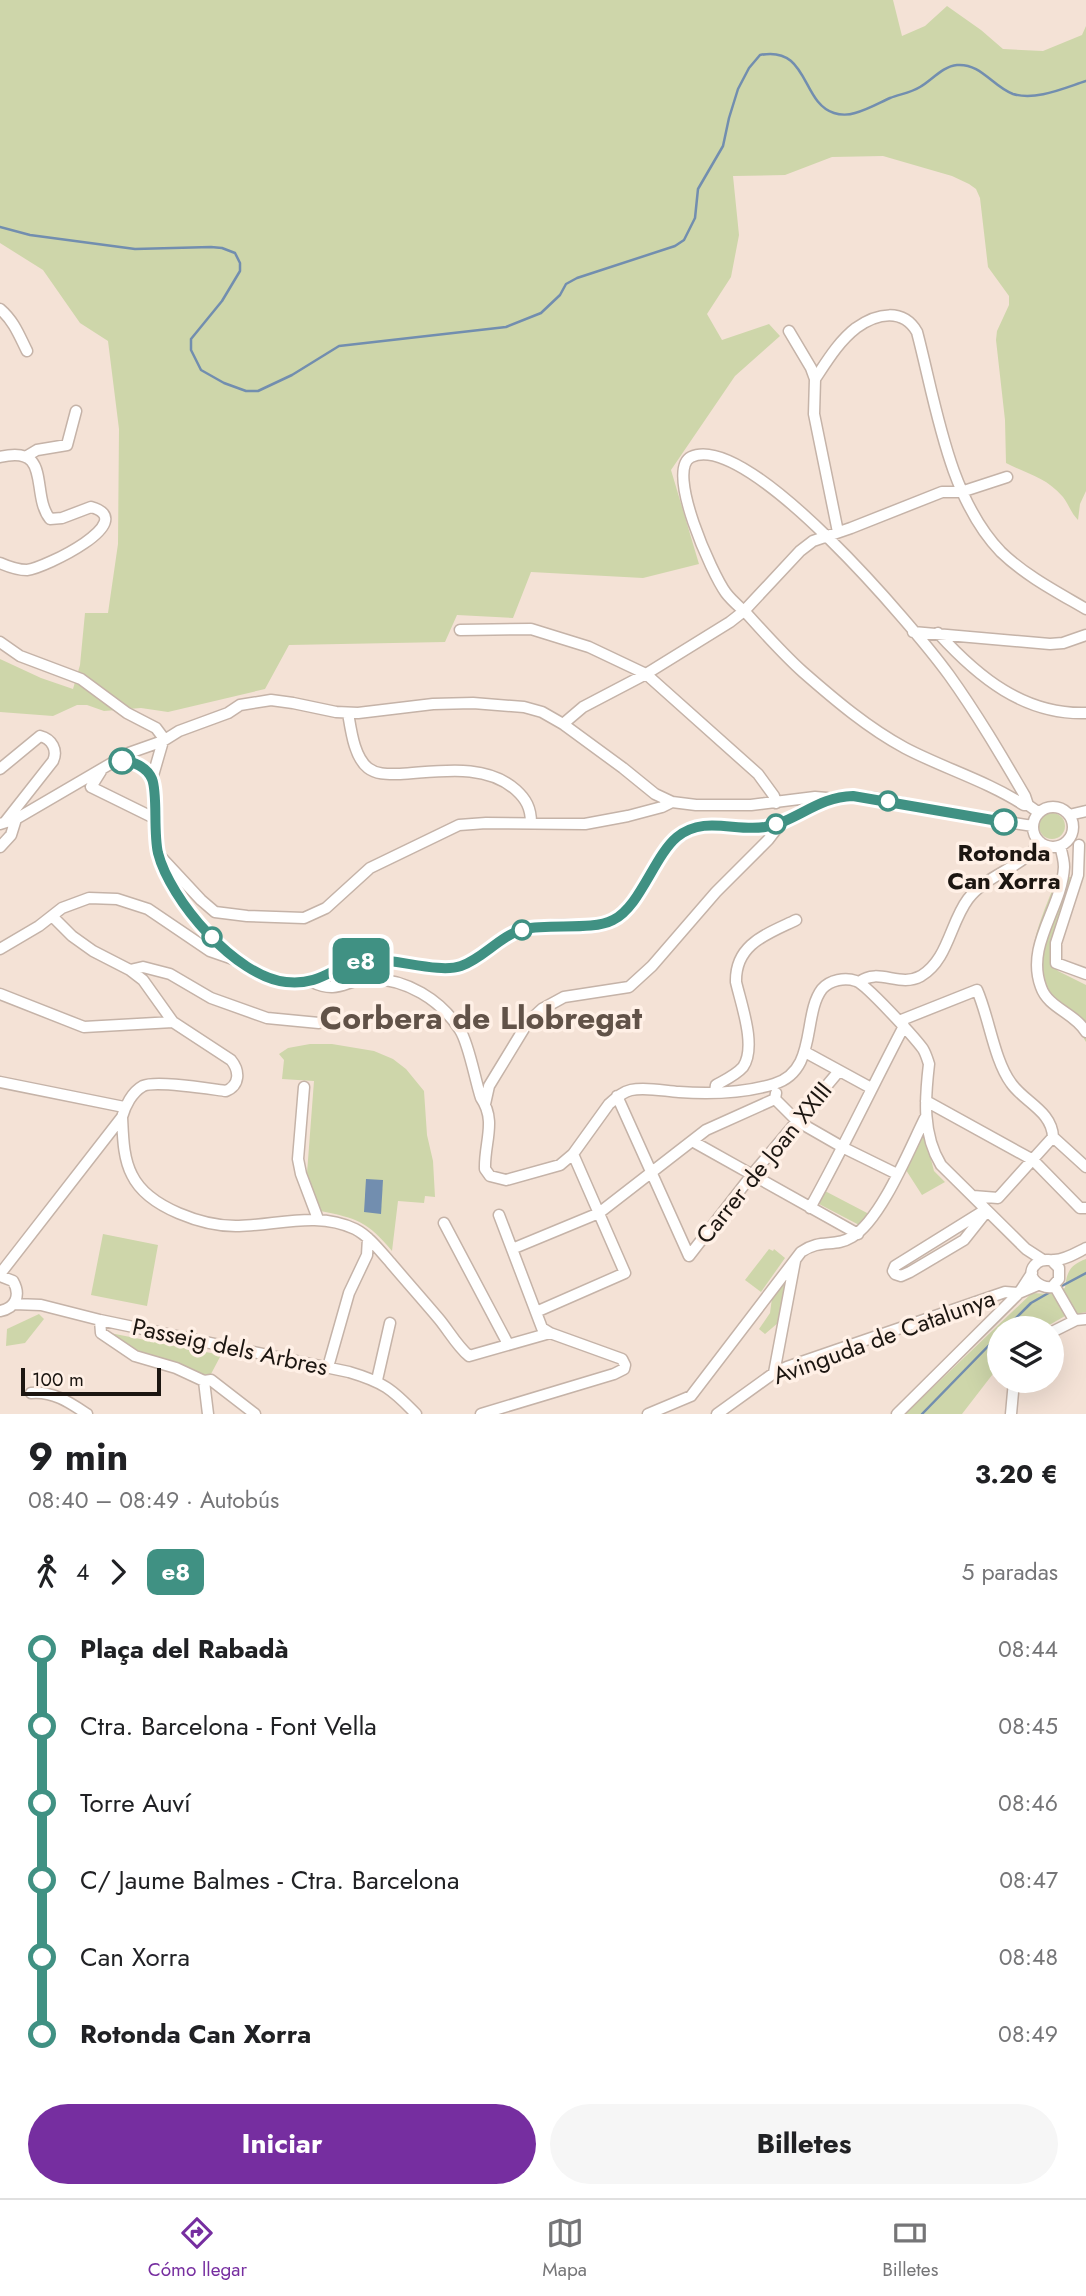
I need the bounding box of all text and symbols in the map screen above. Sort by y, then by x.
unlabelled marker [109,748,135,774]
unlabelled marker [878,791,898,811]
marker: Rotonda Can Xorra [991,809,1017,835]
unlabelled marker [766,814,786,834]
place label: Rotonda Can Xorra [947,835,1061,898]
unlabelled marker [512,920,532,940]
unlabelled marker [202,927,222,947]
line badge: e8 [330,938,392,984]
text: e8 [347,943,375,978]
district label: Corbera de Llobregat [320,995,643,1041]
street label: Carrer de Joan XXIII [687,1074,840,1251]
street label: Avinguda de Catalunya [768,1280,1000,1393]
street label: Passeig dels Arbres [129,1309,331,1384]
map controls [987,1316,1064,1393]
button: layers [987,1316,1064,1393]
scale bar [21,1365,161,1397]
text: 100 m [32,1366,84,1393]
text: 9 min [28,1429,128,1484]
text: 3.20 € [975,1455,1058,1493]
text: 08:40 – 08:49 · Autobús [28,1483,279,1517]
icon: walk [28,1553,66,1591]
icon: forward [99,1553,137,1591]
text: e8 [161,1554,190,1589]
text: 4 [76,1555,89,1589]
text: 5 paradas [962,1555,1058,1589]
text: Plaça del Rabadà [80,1630,289,1668]
text: 08:44 [998,1632,1058,1666]
text: Ctra. Barcelona - Font Vella [80,1707,377,1745]
text: 08:45 [998,1709,1058,1743]
text: Torre Auví [80,1784,191,1822]
text: 08:46 [998,1786,1058,1820]
text: C/ Jaume Balmes - Ctra. Barcelona [80,1861,459,1899]
text: 08:47 [999,1863,1058,1897]
text: Can Xorra [80,1938,190,1976]
text: 08:48 [999,1940,1058,1974]
text: Rotonda Can Xorra [80,2015,311,2053]
text: 08:49 [998,2017,1058,2051]
button: Iniciar [28,2104,536,2184]
button: Billetes [550,2104,1058,2184]
tab: Cómo llegar [148,2214,247,2283]
tab: Mapa [542,2214,587,2283]
tab: Billetes [882,2214,938,2283]

